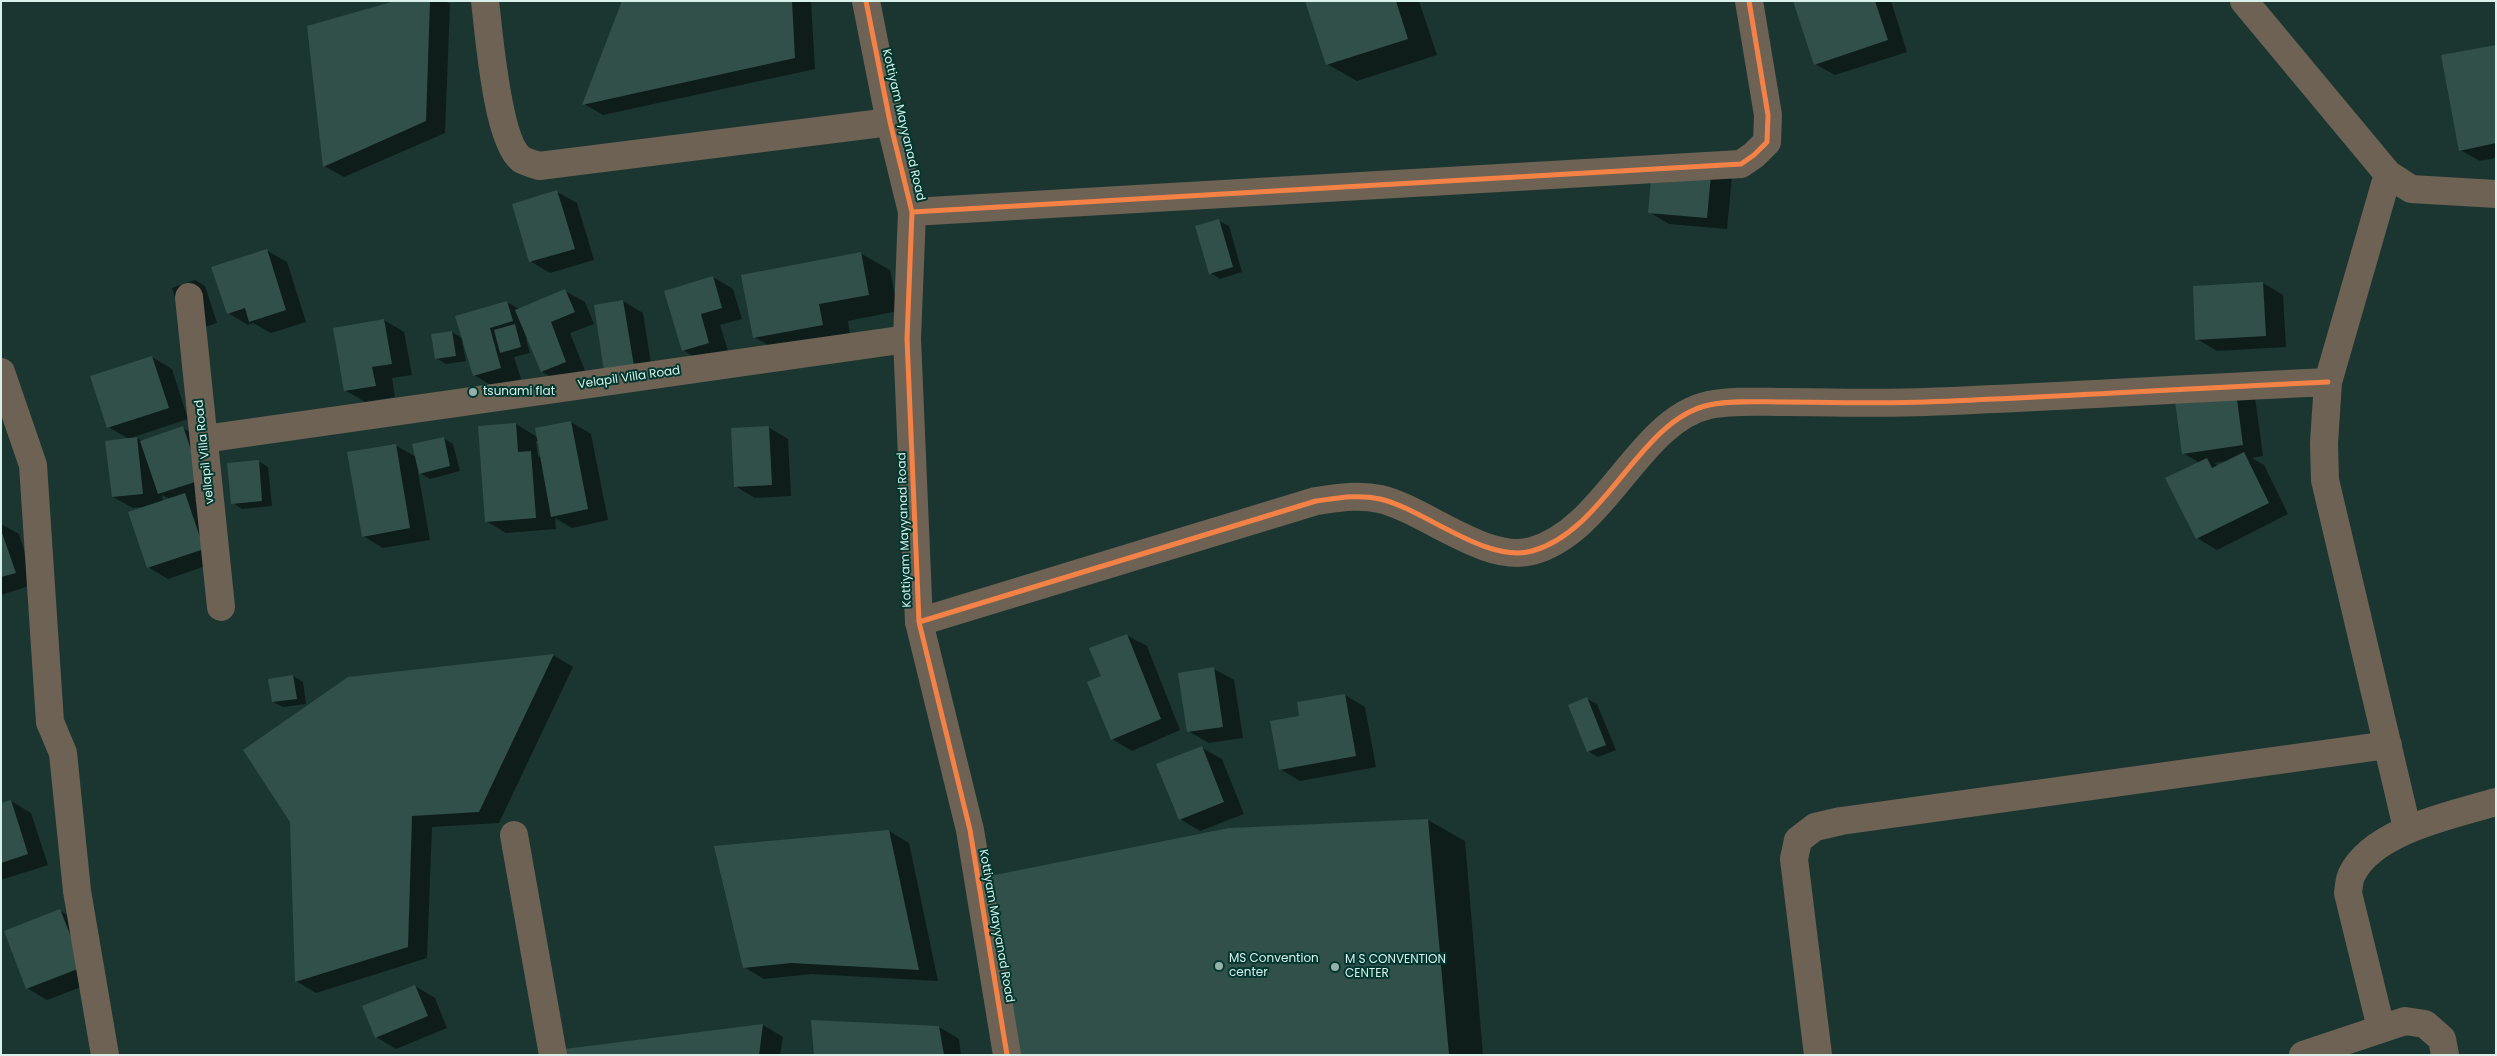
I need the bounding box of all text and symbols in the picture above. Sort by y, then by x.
street label: Kottiyam Mayyanad Road [879,48,927,202]
street label: Velapil Villa Road [577,364,681,392]
place label: tsunami flat [483,385,555,399]
marker: tsunami flat [467,386,479,398]
street label: vellapil Villa Road [192,399,218,505]
street label: Kottiyam Mayyanad Road [895,452,915,608]
street label: Kottiyam Mayyanad Road [975,848,1017,1004]
place label: MS Convention center [1229,952,1319,980]
place label: M S CONVENTION CENTER [1345,953,1446,981]
marker: MS Convention center [1213,960,1225,972]
marker: M S CONVENTION CENTER [1329,961,1341,973]

